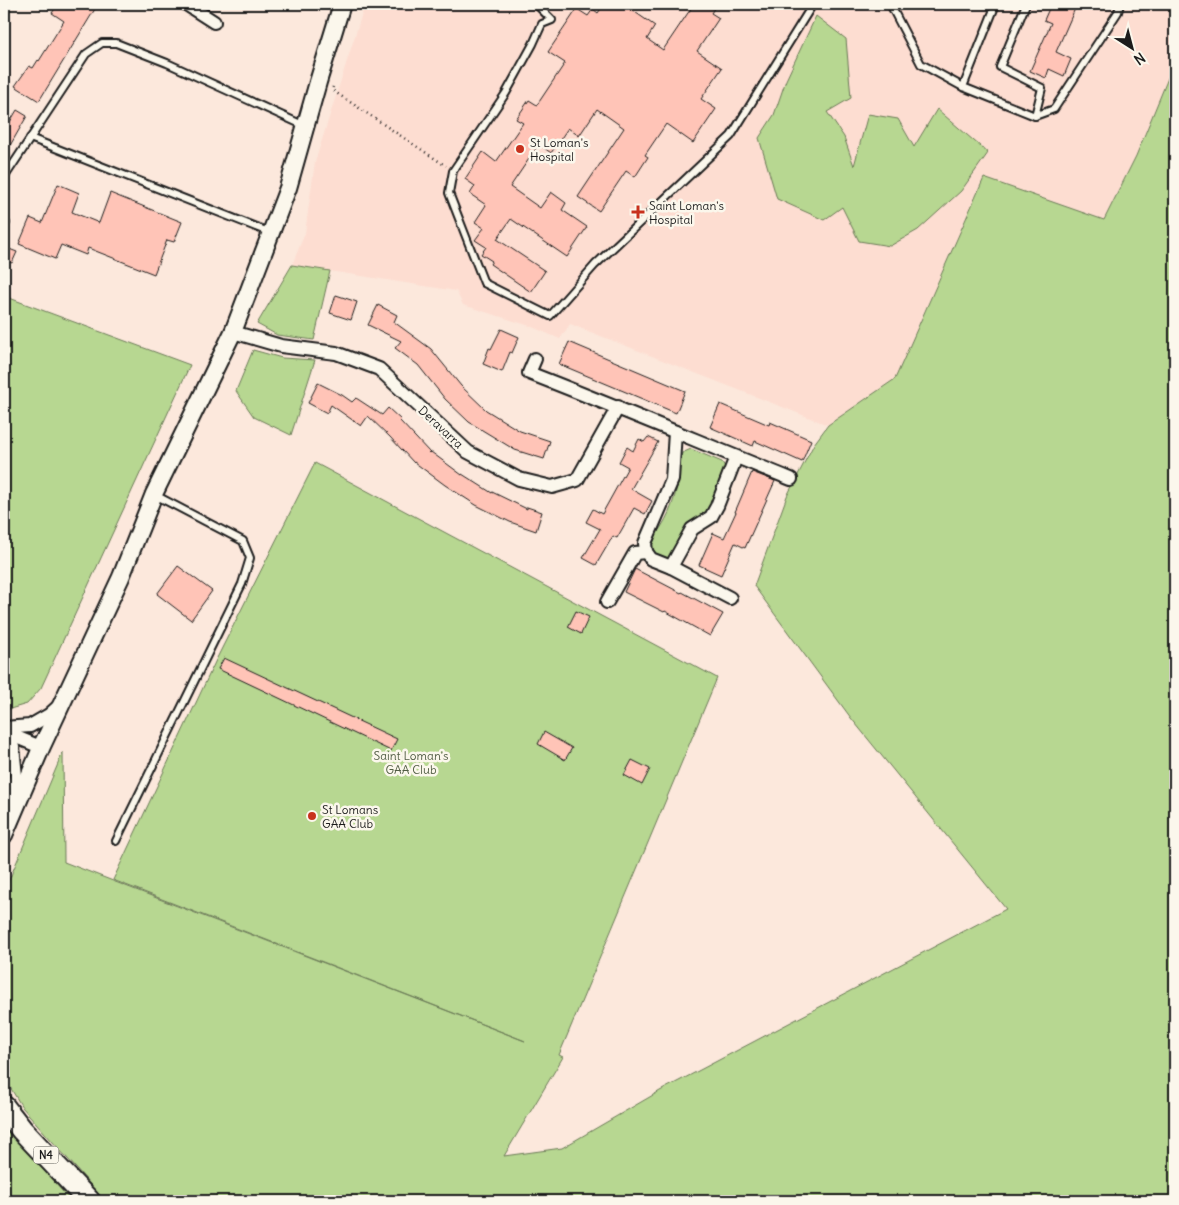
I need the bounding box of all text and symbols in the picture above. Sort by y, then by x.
north arrow [1106,22,1156,72]
text: N [1130,48,1149,69]
place label: St Loman's Hospital [530,135,588,164]
marker: St Loman's Hospital [514,143,526,155]
place label: Saint Loman's Hospital [649,198,724,227]
marker: Saint Loman's Hospital [631,205,645,219]
street label: Deravarra [416,403,467,452]
park label: Saint Loman's GAA Club [374,748,448,777]
place label: St Lomans GAA Club [322,802,378,831]
marker: St Lomans GAA Club [306,810,318,822]
road number: N4 [34,1146,58,1164]

